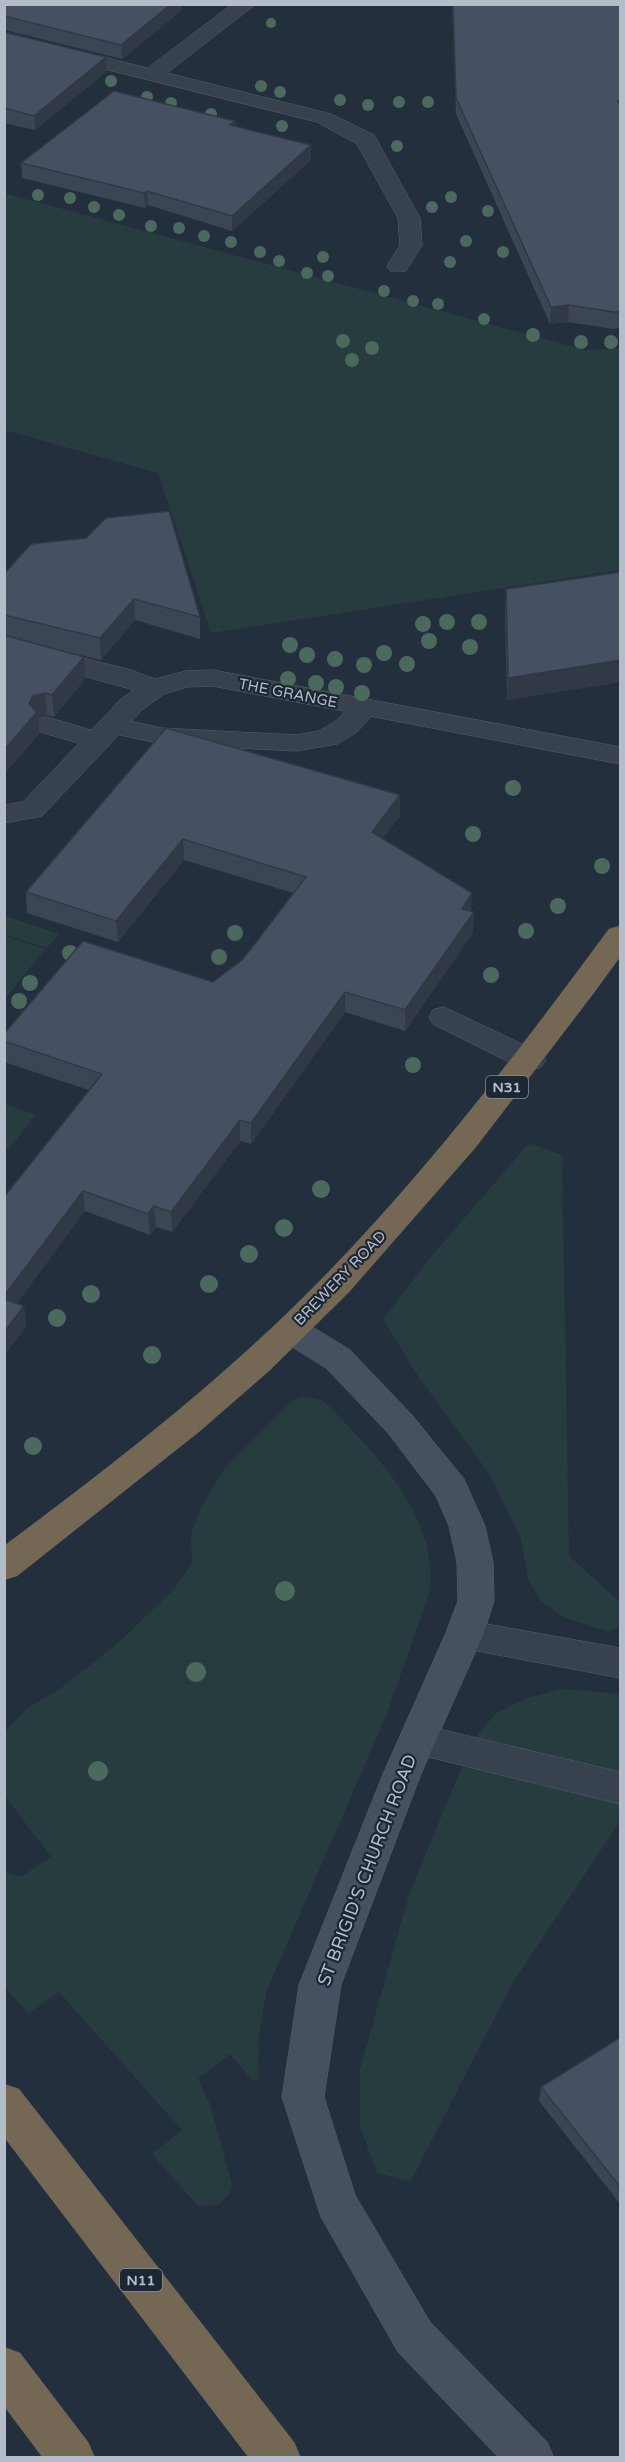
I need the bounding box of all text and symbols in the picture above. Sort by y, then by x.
street label: THE GRANGE [237,675,339,711]
road number: N31 [486,1076,528,1098]
street label: BREWERY ROAD [290,1227,390,1329]
street label: ST BRIGID'S CHURCH ROAD [313,1751,421,1989]
road number: N11 [120,2269,162,2291]

